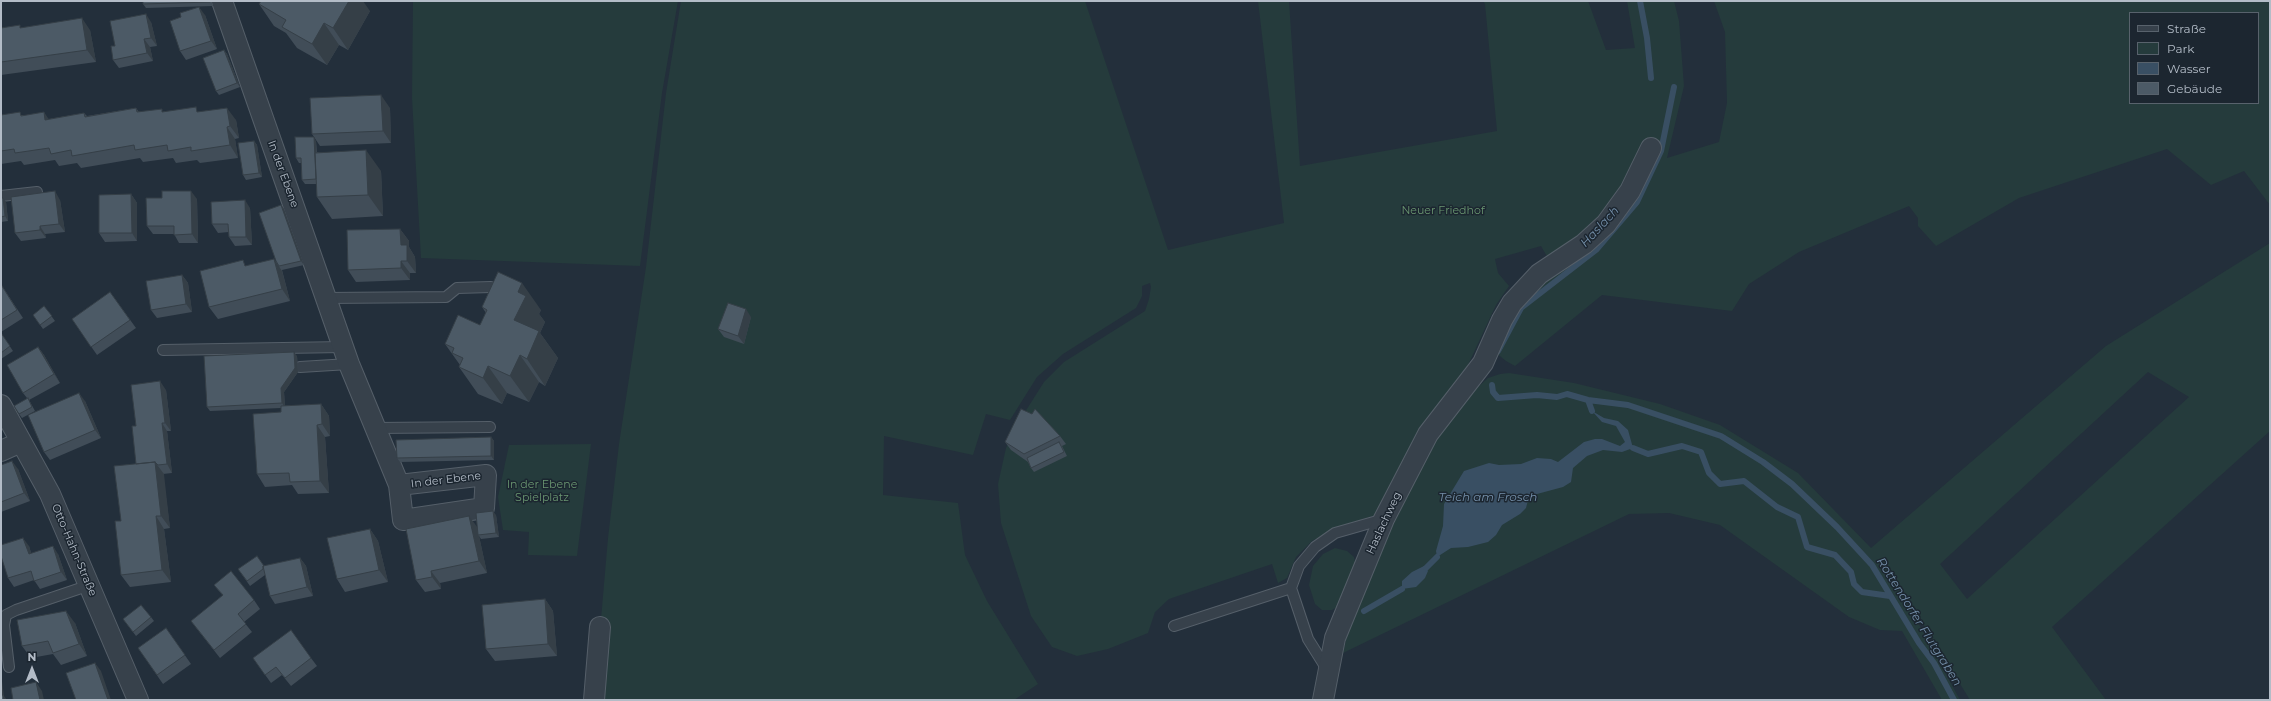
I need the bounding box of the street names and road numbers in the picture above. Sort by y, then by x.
street label: In der Ebene [265,139,301,209]
street label: In der Ebene [410,469,482,491]
street label: Haslachweg [1364,490,1404,556]
street label: Otto-Hahn-Straße [49,502,99,598]

